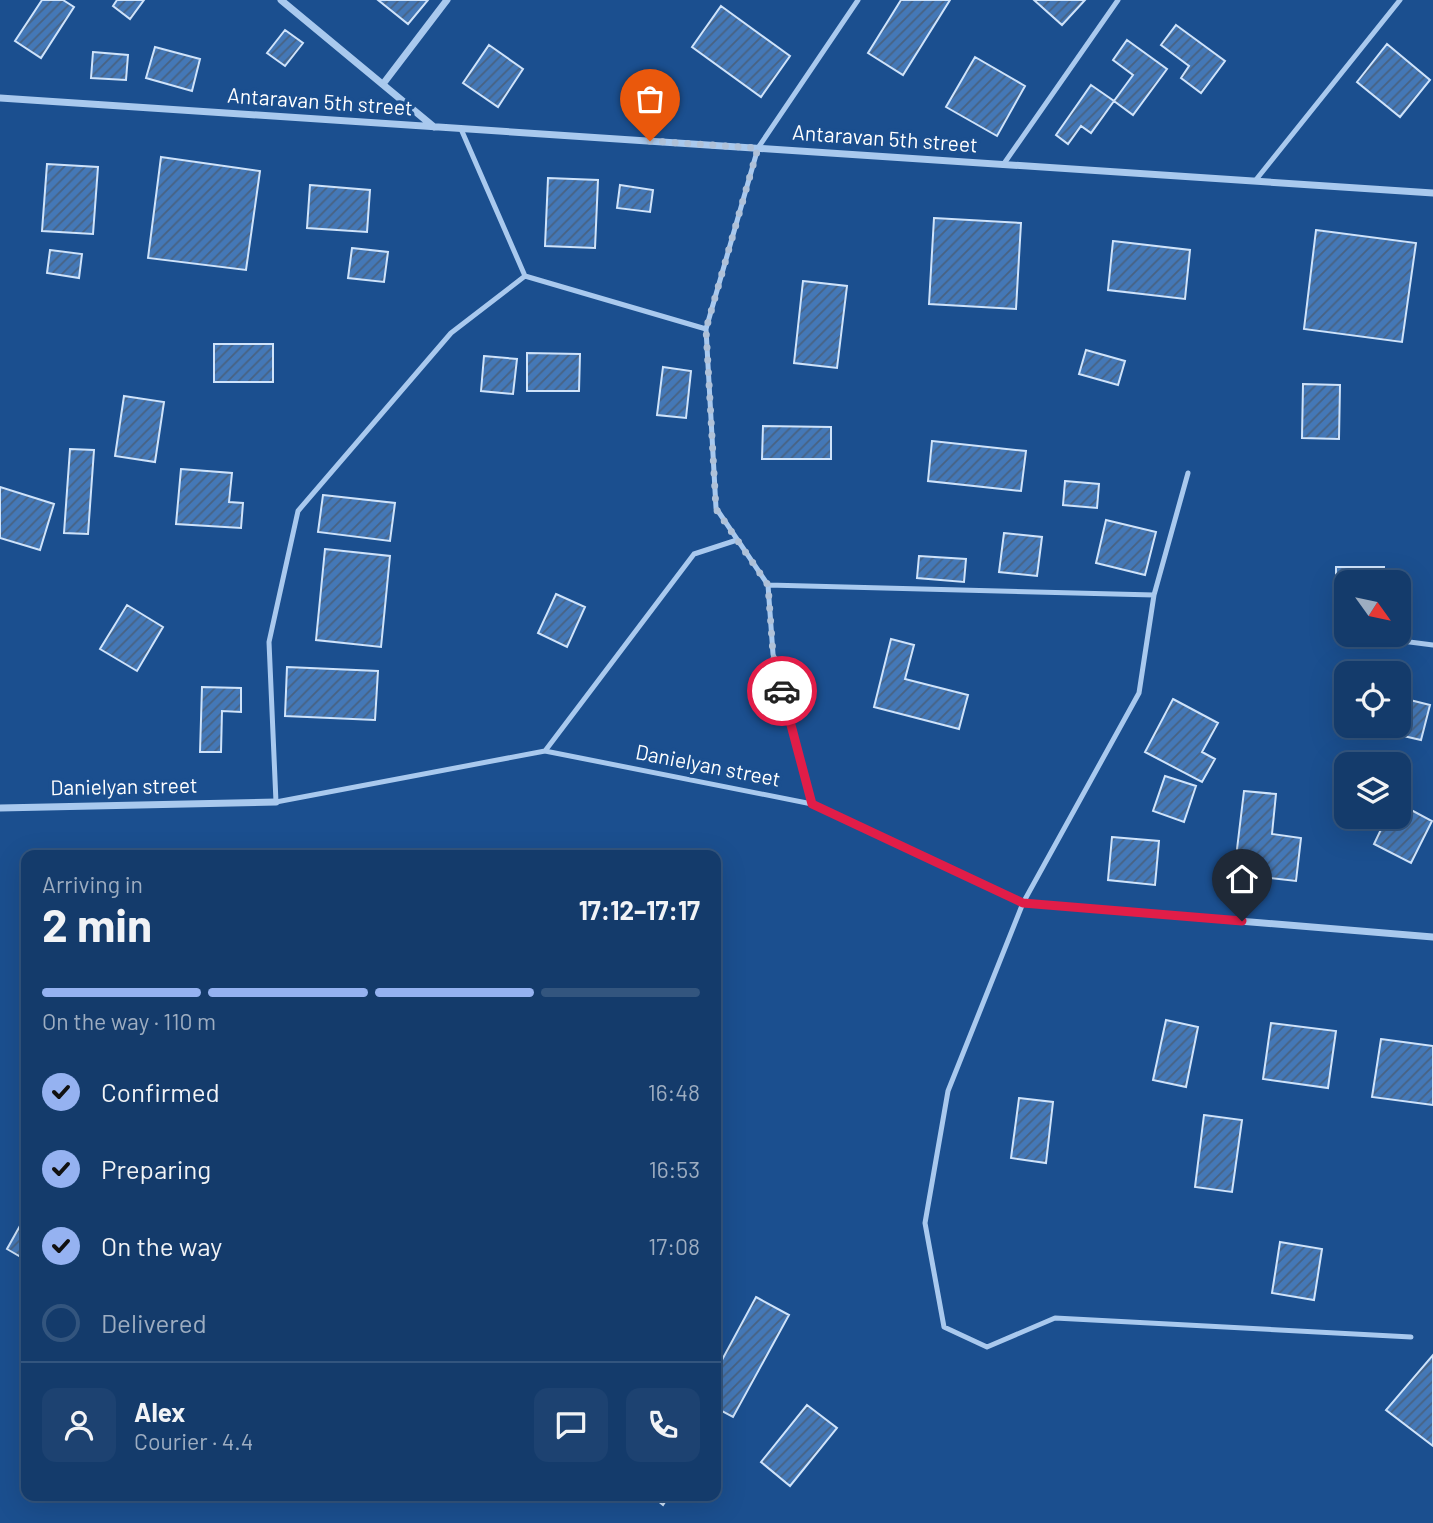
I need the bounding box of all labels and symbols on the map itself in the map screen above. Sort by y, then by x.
pin [620,69,680,141]
street label: Antaravan 5th street [227,82,414,119]
street label: Antaravan 5th street [792,119,979,156]
north arrow [1334,570,1410,648]
courier [747,656,817,726]
street label: Danielyan street [634,738,783,791]
street label: Danielyan street [50,772,198,799]
pin [1212,849,1272,921]

